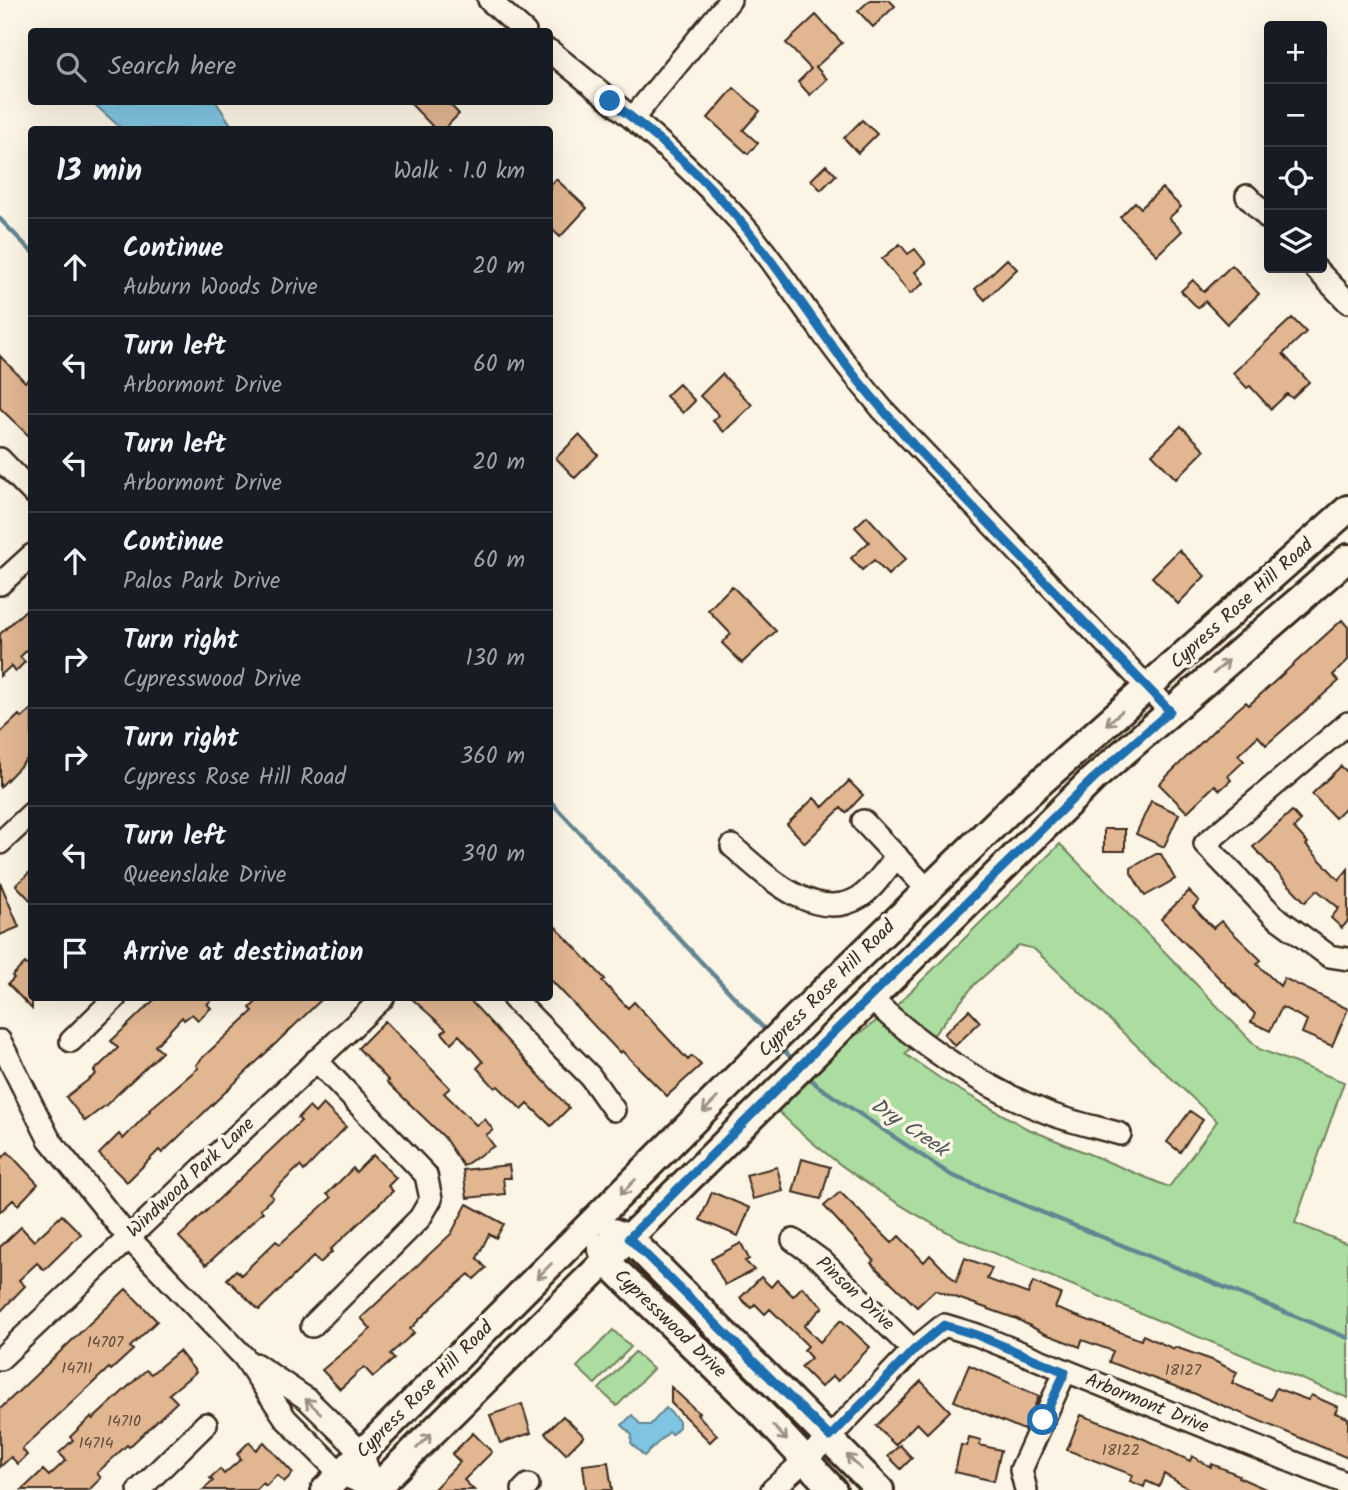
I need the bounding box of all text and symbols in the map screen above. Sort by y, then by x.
map controls [1264,21,1327,273]
button: + [1264,21,1327,84]
search box [28,28,553,105]
text: Search here [108,46,236,88]
icon: search [52,48,90,86]
button: − [1264,84,1327,147]
route end [594,85,625,116]
button: locate [1264,147,1327,210]
text: 13 min [56,148,142,196]
text: Walk · 1.0 km [393,154,525,190]
button: layers [1264,210,1327,273]
text: Continue [123,228,224,270]
icon: ahead [56,248,94,286]
text: 20 m [473,249,525,285]
text: Auburn Woods Drive [123,270,318,306]
text: Turn left [123,326,226,368]
icon: left [56,346,94,384]
text: 60 m [473,347,525,383]
text: Arbormont Drive [123,368,282,404]
text: Turn left [123,424,226,466]
icon: left [56,444,94,482]
text: 20 m [473,445,525,481]
text: Arbormont Drive [123,466,282,502]
text: Continue [123,522,224,564]
street label: Cypress Rose Hill Road [1163,531,1321,677]
icon: ahead [56,542,94,580]
text: 60 m [473,543,525,579]
text: Palos Park Drive [123,564,280,600]
text: Turn right [123,620,239,662]
icon: right [56,640,94,678]
text: 130 m [466,641,525,677]
one-way arrow [1212,659,1230,675]
text: Cypresswood Drive [123,662,301,698]
one-way arrow [1105,710,1123,726]
text: Turn right [123,718,239,760]
icon: right [56,738,94,776]
text: 360 m [460,739,525,775]
text: Cypress Rose Hill Road [123,760,346,796]
text: Turn left [123,816,226,858]
icon: left [56,836,94,874]
text: 390 m [462,837,525,873]
text: Queenslake Drive [123,858,286,894]
street label: Cypress Rose Hill Road [751,913,903,1065]
text: Arrive at destination [123,932,363,974]
icon: arrive [56,934,94,972]
water label: Dry Creek [864,1090,957,1168]
one-way arrow [701,1097,718,1114]
street label: Windwood Park Lane [120,1110,262,1246]
one-way arrow [620,1178,637,1195]
street label: Pinson Drive [809,1249,902,1339]
one-way arrow [535,1262,552,1279]
street label: Cypresswood Drive [607,1262,734,1386]
street label: Cypress Rose Hill Road [349,1314,501,1466]
house number: 14707 [87,1330,124,1355]
house number: 14711 [61,1356,93,1381]
house number: 18127 [1165,1358,1202,1383]
street label: Arbormont Drive [1081,1366,1214,1443]
one-way arrow [305,1397,322,1414]
route start [1027,1404,1058,1435]
house number: 14710 [107,1409,141,1434]
one-way arrow [771,1424,788,1441]
house number: 14714 [78,1431,114,1456]
one-way arrow [415,1432,432,1449]
house number: 18122 [1102,1438,1140,1463]
one-way arrow [846,1454,863,1471]

